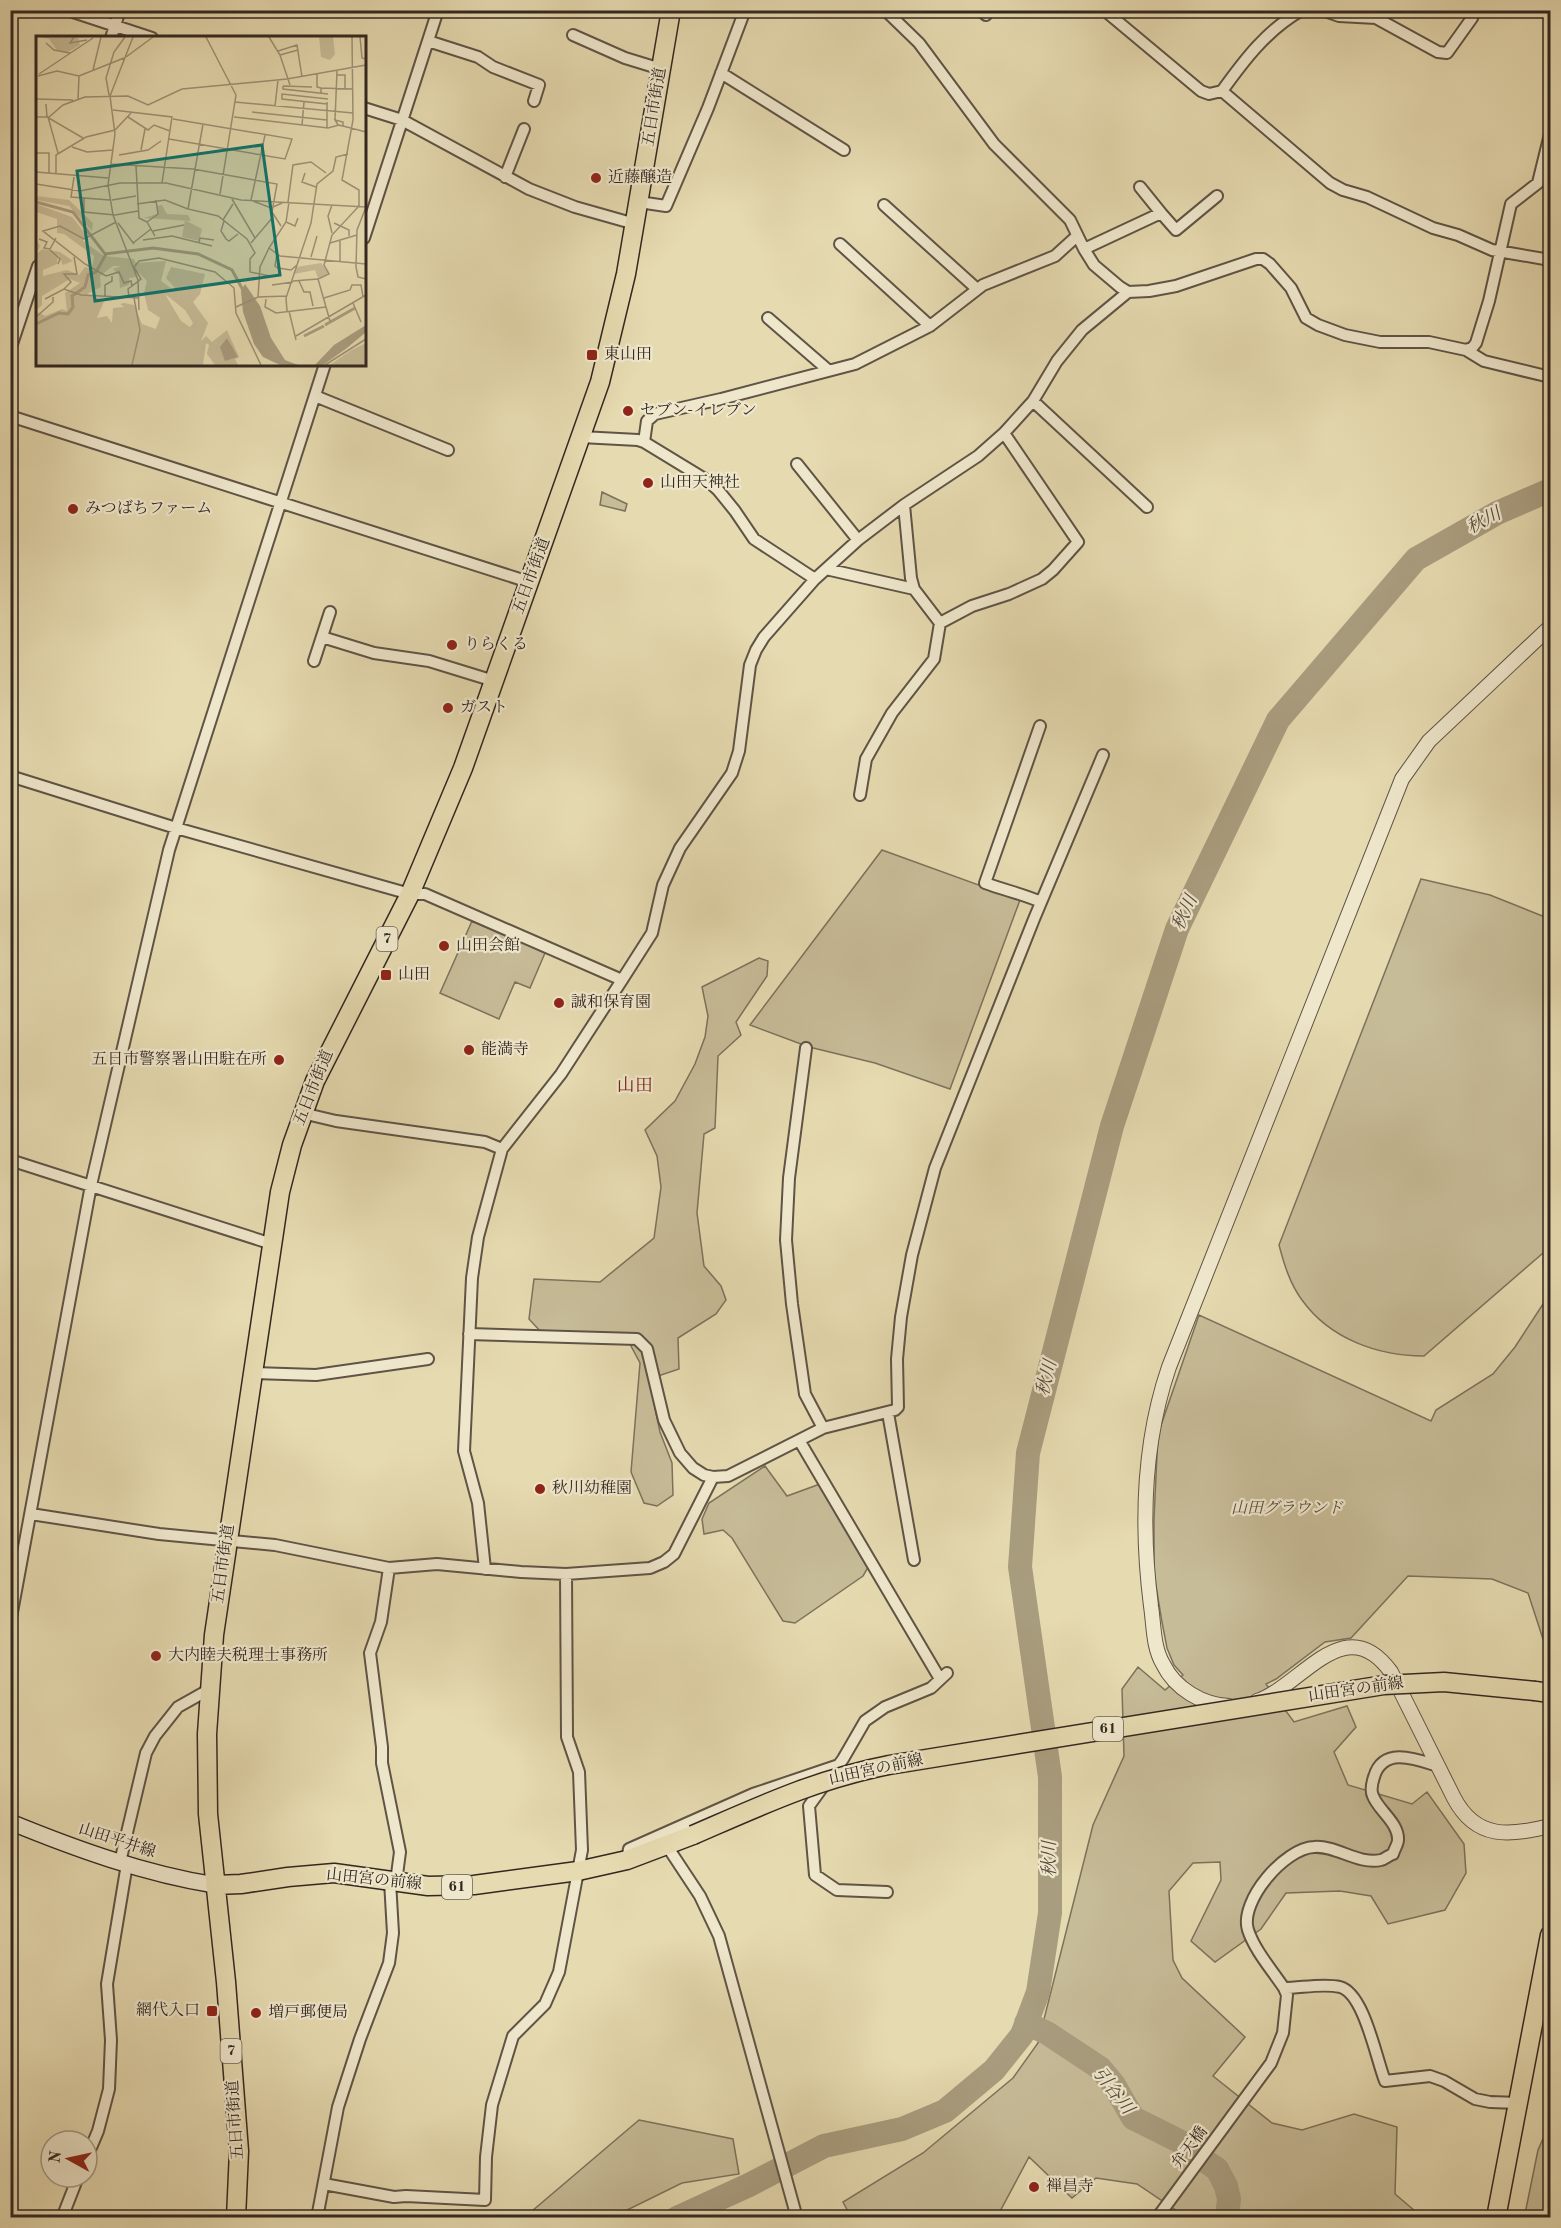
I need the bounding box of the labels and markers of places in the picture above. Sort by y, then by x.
place label: 近藤醸造 [608,168,672,186]
marker: 近藤醸造 [589,171,603,185]
place label: 東山田 [604,345,652,363]
marker: 東山田 [585,348,599,362]
place label: セブン-イレブン [640,402,757,419]
marker: セブン-イレブン [621,404,635,418]
place label: 山田天神社 [660,473,740,491]
marker: 山田天神社 [641,476,655,490]
place label: みつばちファーム [85,499,212,517]
marker: みつばちファーム [66,502,80,516]
place label: りらくる [464,636,528,653]
marker: りらくる [445,638,459,652]
place label: ガスト [460,699,508,716]
marker: ガスト [441,701,455,715]
place label: 山田会館 [456,936,520,954]
marker: 山田会館 [437,939,451,953]
place label: 山田 [398,965,430,983]
marker: 山田 [379,968,393,982]
place label: 誠和保育園 [571,993,651,1011]
marker: 誠和保育園 [552,996,566,1010]
place label: 能満寺 [481,1040,529,1058]
marker: 能満寺 [462,1043,476,1057]
place label: 五日市警察署山田駐在所 [91,1050,267,1068]
marker: 五日市警察署山田駐在所 [272,1053,286,1067]
place label: 秋川幼稚園 [552,1479,632,1497]
marker: 秋川幼稚園 [533,1482,547,1496]
place label: 大内睦夫税理士事務所 [168,1646,328,1664]
marker: 大内睦夫税理士事務所 [149,1649,163,1663]
place label: 網代入口 [136,2001,200,2019]
place label: 増戸郵便局 [268,2003,348,2021]
marker: 網代入口 [205,2004,219,2018]
marker: 増戸郵便局 [249,2006,263,2020]
place label: 禅昌寺 [1046,2177,1094,2195]
marker: 禅昌寺 [1027,2180,1041,2194]

